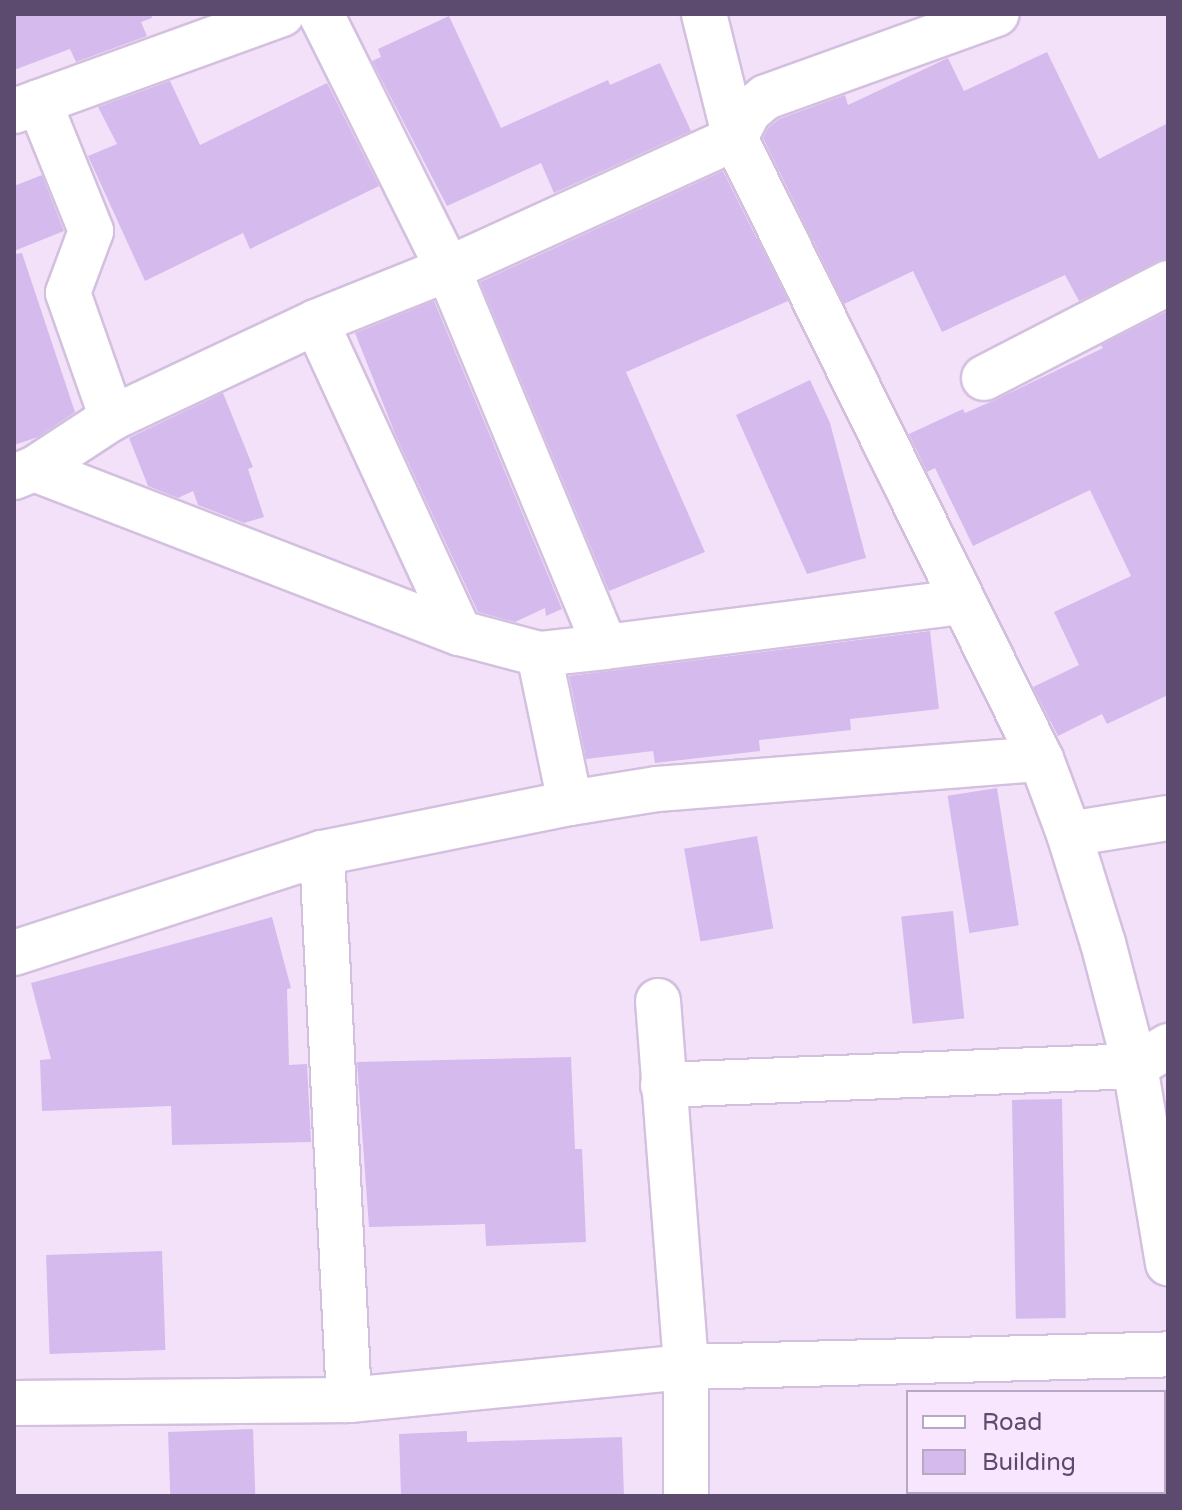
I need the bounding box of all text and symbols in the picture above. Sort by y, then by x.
legend [906,1390,1166,1494]
text: Road [982,1408,1042,1437]
text: Building [982,1448,1076,1477]

